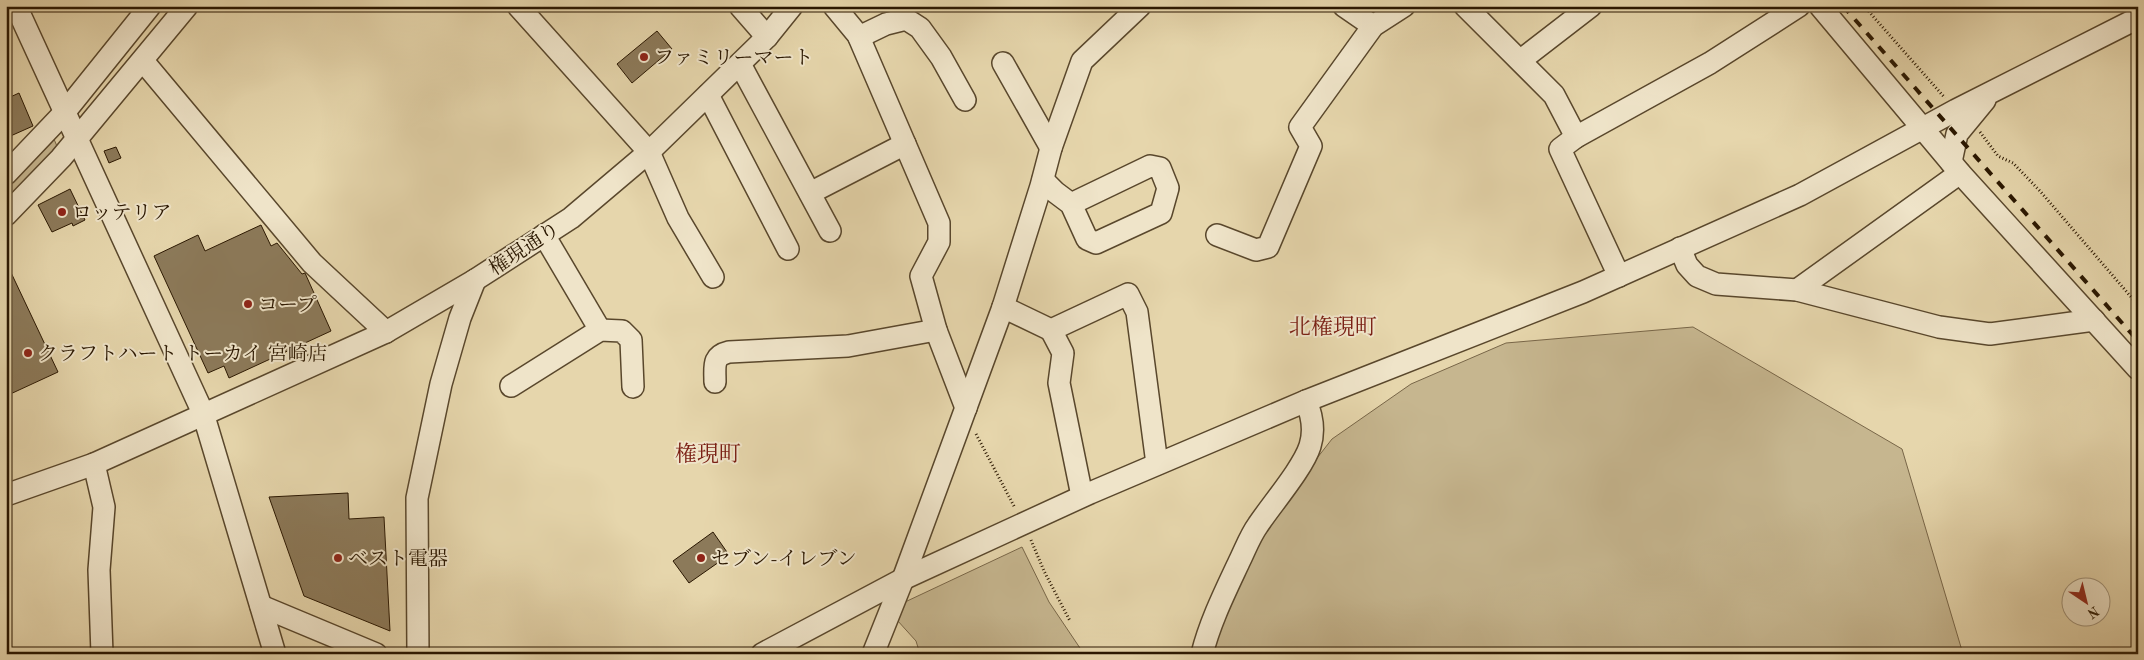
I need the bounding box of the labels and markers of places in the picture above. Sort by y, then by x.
place label: ファミリーマート [654,48,814,69]
marker: ファミリーマート [638,51,650,63]
place label: ロッテリア [72,204,172,224]
marker: ロッテリア [56,206,68,218]
place label: コープ [258,295,317,316]
marker: コープ [242,298,254,310]
place label: クラフトハート トーカイ 宮崎店 [38,343,328,365]
marker: クラフトハート トーカイ 宮崎店 [22,347,34,359]
place label: ベスト電器 [348,548,448,570]
place label: セブン-イレブン [711,548,857,570]
marker: ベスト電器 [332,552,344,564]
marker: セブン-イレブン [695,552,707,564]

